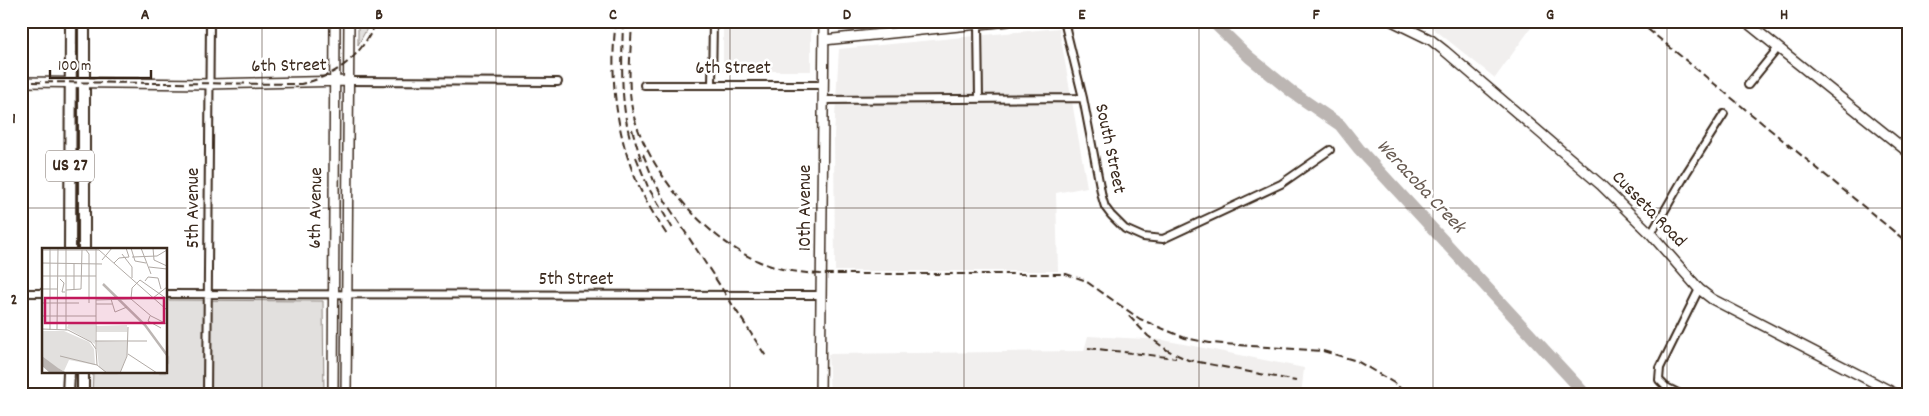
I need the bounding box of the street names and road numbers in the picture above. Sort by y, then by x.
street label: 6th Street [251,53,327,81]
street label: 6th Street [695,56,771,83]
street label: South Street [1086,102,1132,196]
road number: US 27 [46,150,94,182]
street label: 10th Avenue [793,165,820,251]
street label: Cusseta Road [1604,165,1692,255]
street label: 6th Avenue [303,167,331,249]
street label: 5th Avenue [181,168,208,248]
street label: 5th Street [538,267,614,294]

